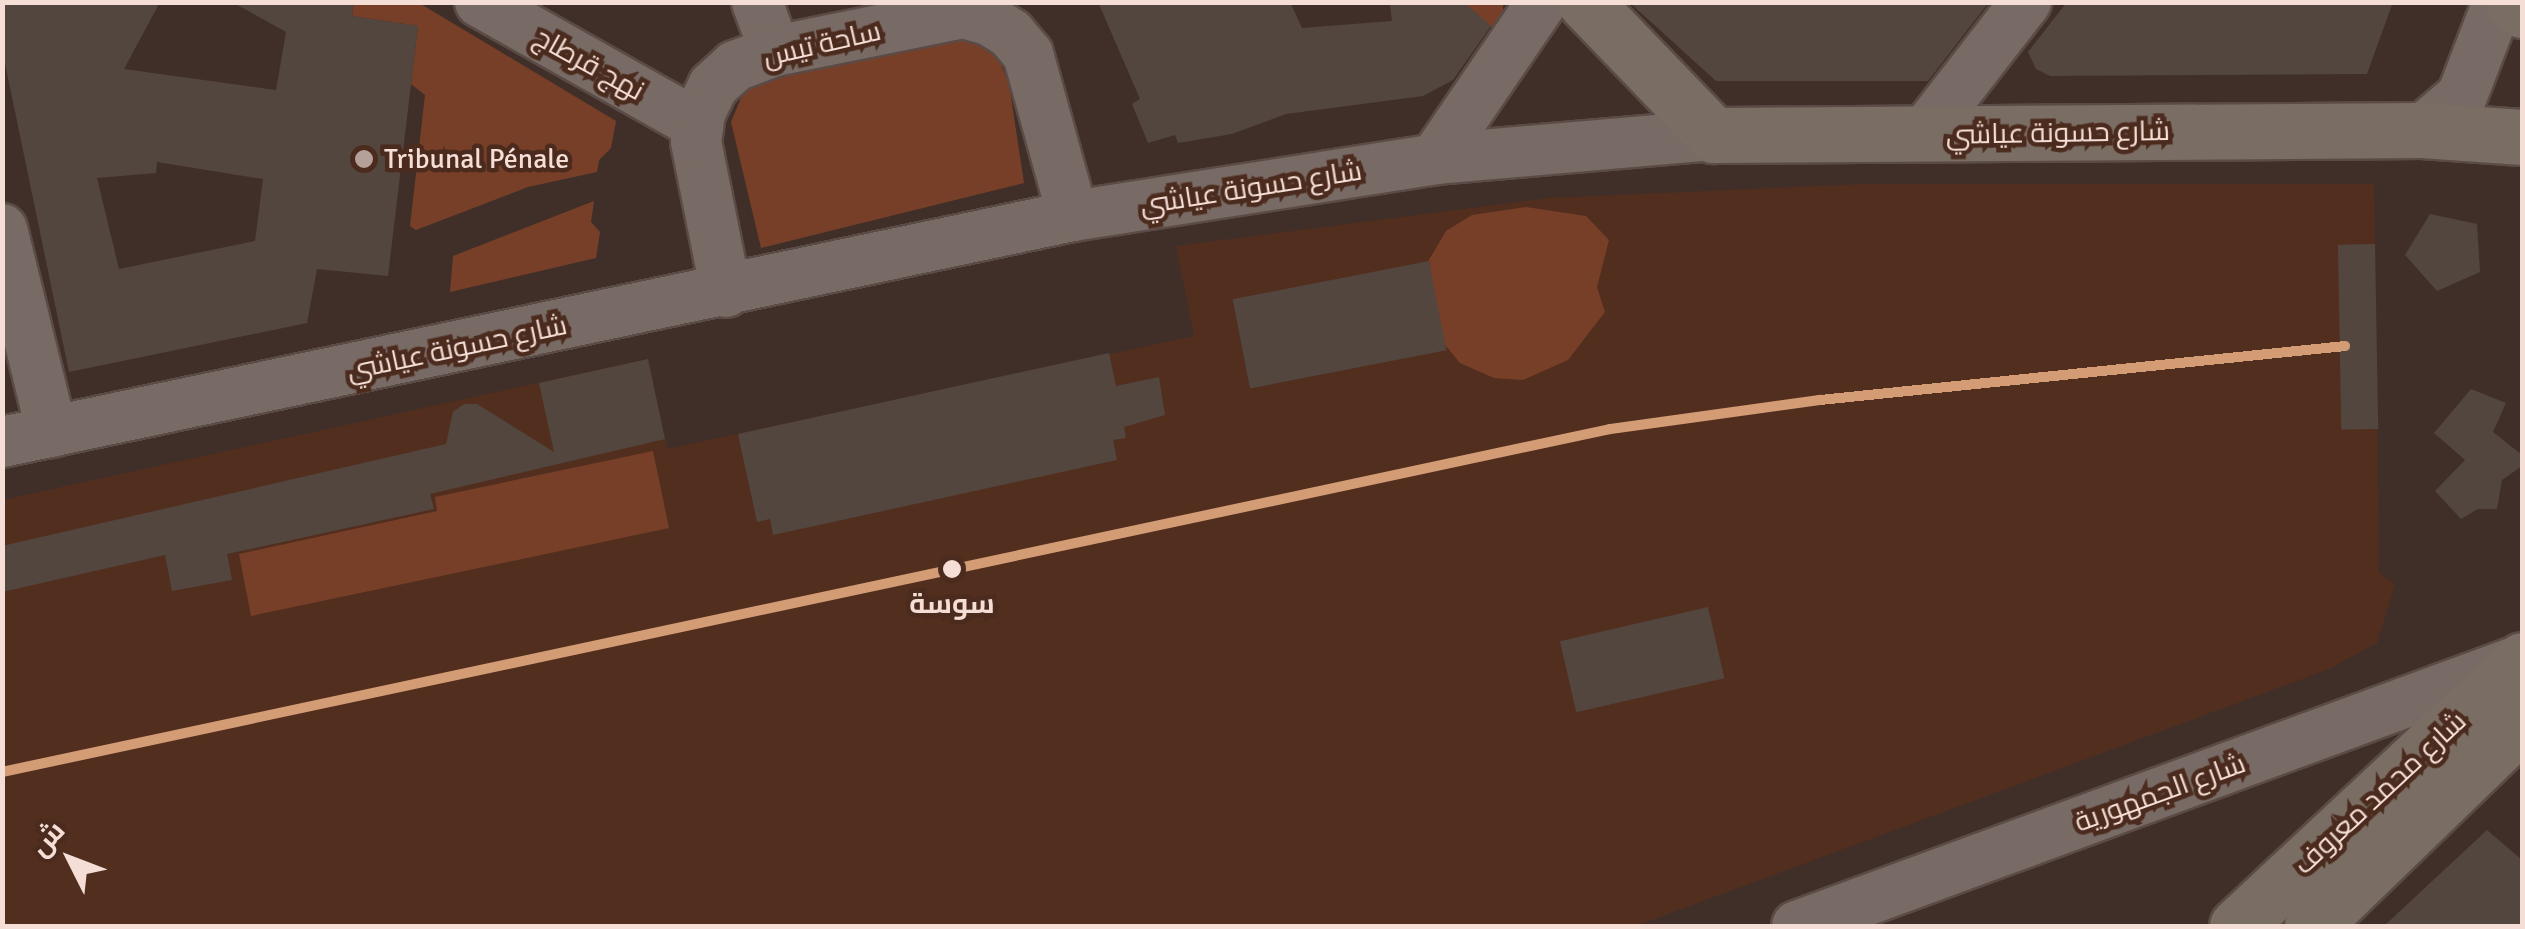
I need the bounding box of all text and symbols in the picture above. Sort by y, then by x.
street label: ساحة تيس [760,14,884,74]
street label: نهج قرطاج [528,20,650,108]
street label: شارع حسونة عياشي [1946,114,2170,152]
place label: Tribunal Pénale [384,142,569,176]
marker: Tribunal Pénale [353,148,375,170]
street label: شارع حسونة عياشي [1138,154,1364,222]
street label: شارع حسونة عياشي [344,308,570,388]
marker: سوسة [939,556,965,582]
place label: سوسة [909,587,995,621]
street label: شارع محمد معروف [2287,704,2473,882]
street label: شارع الجمهورية [2070,747,2250,839]
north arrow [20,809,120,909]
text: ش [23,814,72,864]

